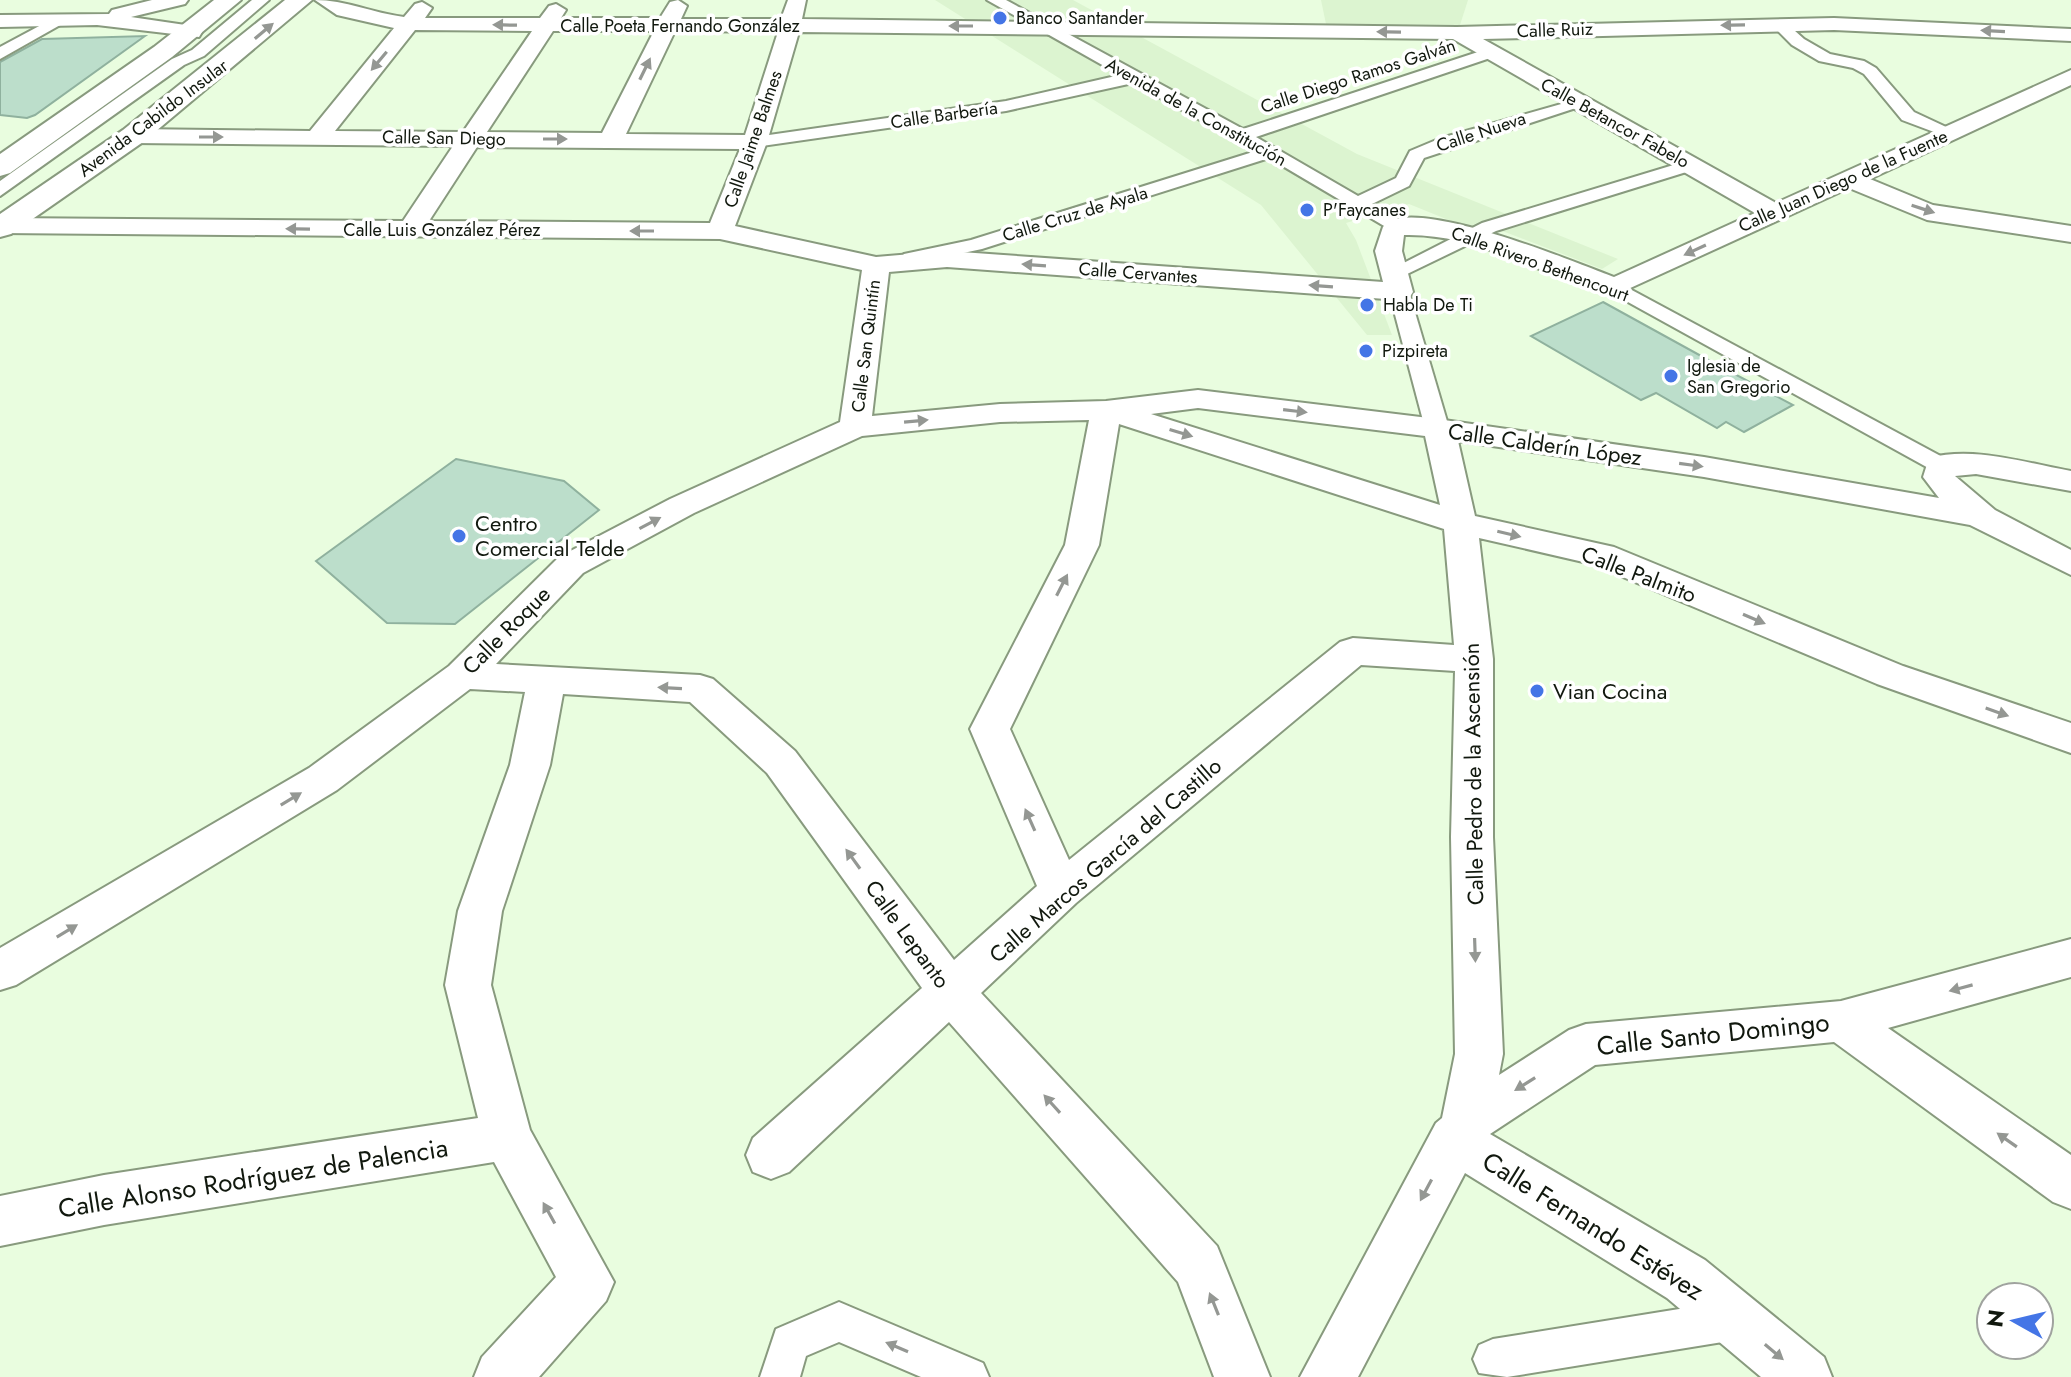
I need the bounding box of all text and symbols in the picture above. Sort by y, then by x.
place label: Banco Santander [1016,5,1145,31]
marker: Banco Santander [991,9,1009,27]
street label: Calle Poeta Fernando González [560,13,800,39]
street label: Calle Ruiz [1516,16,1594,44]
one-way arrow [492,18,517,31]
one-way arrow [1720,19,1745,32]
one-way arrow [948,20,973,32]
one-way arrow [254,23,274,40]
one-way arrow [1376,25,1401,38]
one-way arrow [1980,25,2005,38]
street label: Calle Diego Ramos Galván [1257,32,1459,120]
one-way arrow [371,50,388,70]
street label: Avenida de la Constitución [1101,51,1291,173]
street label: Avenida Cabildo Insular [73,53,234,183]
one-way arrow [638,58,652,81]
street label: Calle Jaime Balmes [717,67,789,211]
street label: Calle Betancor Fabelo [1536,71,1694,175]
street label: Calle Barbería [889,95,999,135]
street label: Calle Nueva [1433,105,1529,159]
street label: Calle Juan Diego de la Fuente [1734,123,1952,239]
street label: Calle San Diego [382,124,506,152]
one-way arrow [199,131,224,143]
one-way arrow [543,133,568,145]
street label: Calle Cruz de Ayala [999,180,1151,248]
place label: P'Faycanes [1323,197,1406,223]
marker: P'Faycanes [1298,201,1316,219]
one-way arrow [1912,204,1936,216]
street label: Calle Luis González Pérez [343,217,541,243]
street label: Calle Rivero Bethencourt [1448,220,1633,308]
one-way arrow [285,223,310,236]
one-way arrow [629,225,654,237]
one-way arrow [1683,243,1706,257]
street label: Calle Cervantes [1078,256,1198,290]
one-way arrow [1021,258,1046,271]
street label: Calle San Quintín [845,278,887,414]
one-way arrow [1309,279,1334,292]
place label: Habla De Ti [1383,292,1473,318]
marker: Habla De Ti [1358,296,1376,314]
place label: Pizpireta [1382,338,1448,364]
marker: Pizpireta [1357,342,1375,360]
place label: Iglesia de San Gregorio [1687,353,1790,400]
marker: Iglesia de San Gregorio [1662,367,1680,385]
one-way arrow [1283,404,1308,417]
one-way arrow [904,414,929,427]
street label: Calle Calderín López [1446,415,1644,473]
one-way arrow [1169,427,1193,440]
one-way arrow [1679,459,1704,472]
place label: Centro Comercial Telde [475,507,625,564]
one-way arrow [639,517,661,531]
marker: Centro Comercial Telde [450,527,468,545]
one-way arrow [1497,528,1522,541]
street label: Calle Palmito [1577,537,1701,611]
one-way arrow [1055,574,1069,597]
street label: Calle Roque [455,579,557,681]
one-way arrow [1742,612,1766,625]
street label: Calle Pedro de la Ascensión [1455,643,1491,905]
place label: Vian Cocina [1553,675,1667,707]
one-way arrow [657,681,682,694]
marker: Vian Cocina [1528,682,1546,700]
one-way arrow [1985,707,2009,719]
street label: Calle Marcos García del Castillo [982,750,1228,970]
one-way arrow [280,792,302,806]
one-way arrow [1023,808,1036,832]
one-way arrow [845,849,861,869]
street label: Calle Lepanto [858,873,958,995]
one-way arrow [56,925,78,939]
one-way arrow [1469,938,1481,963]
one-way arrow [1949,982,1973,995]
street label: Calle Santo Domingo [1595,1003,1831,1065]
one-way arrow [1515,1077,1536,1092]
one-way arrow [1044,1094,1061,1114]
street label: Calle Alonso Rodríguez de Palencia [55,1128,451,1228]
one-way arrow [1997,1133,2018,1148]
street label: Calle Fernando Estévez [1475,1142,1711,1310]
one-way arrow [1419,1179,1432,1202]
one-way arrow [543,1202,556,1225]
north arrow [1975,1281,2055,1361]
one-way arrow [1207,1292,1220,1316]
text: N [1978,1307,2012,1329]
one-way arrow [885,1340,909,1353]
one-way arrow [1764,1343,1784,1360]

